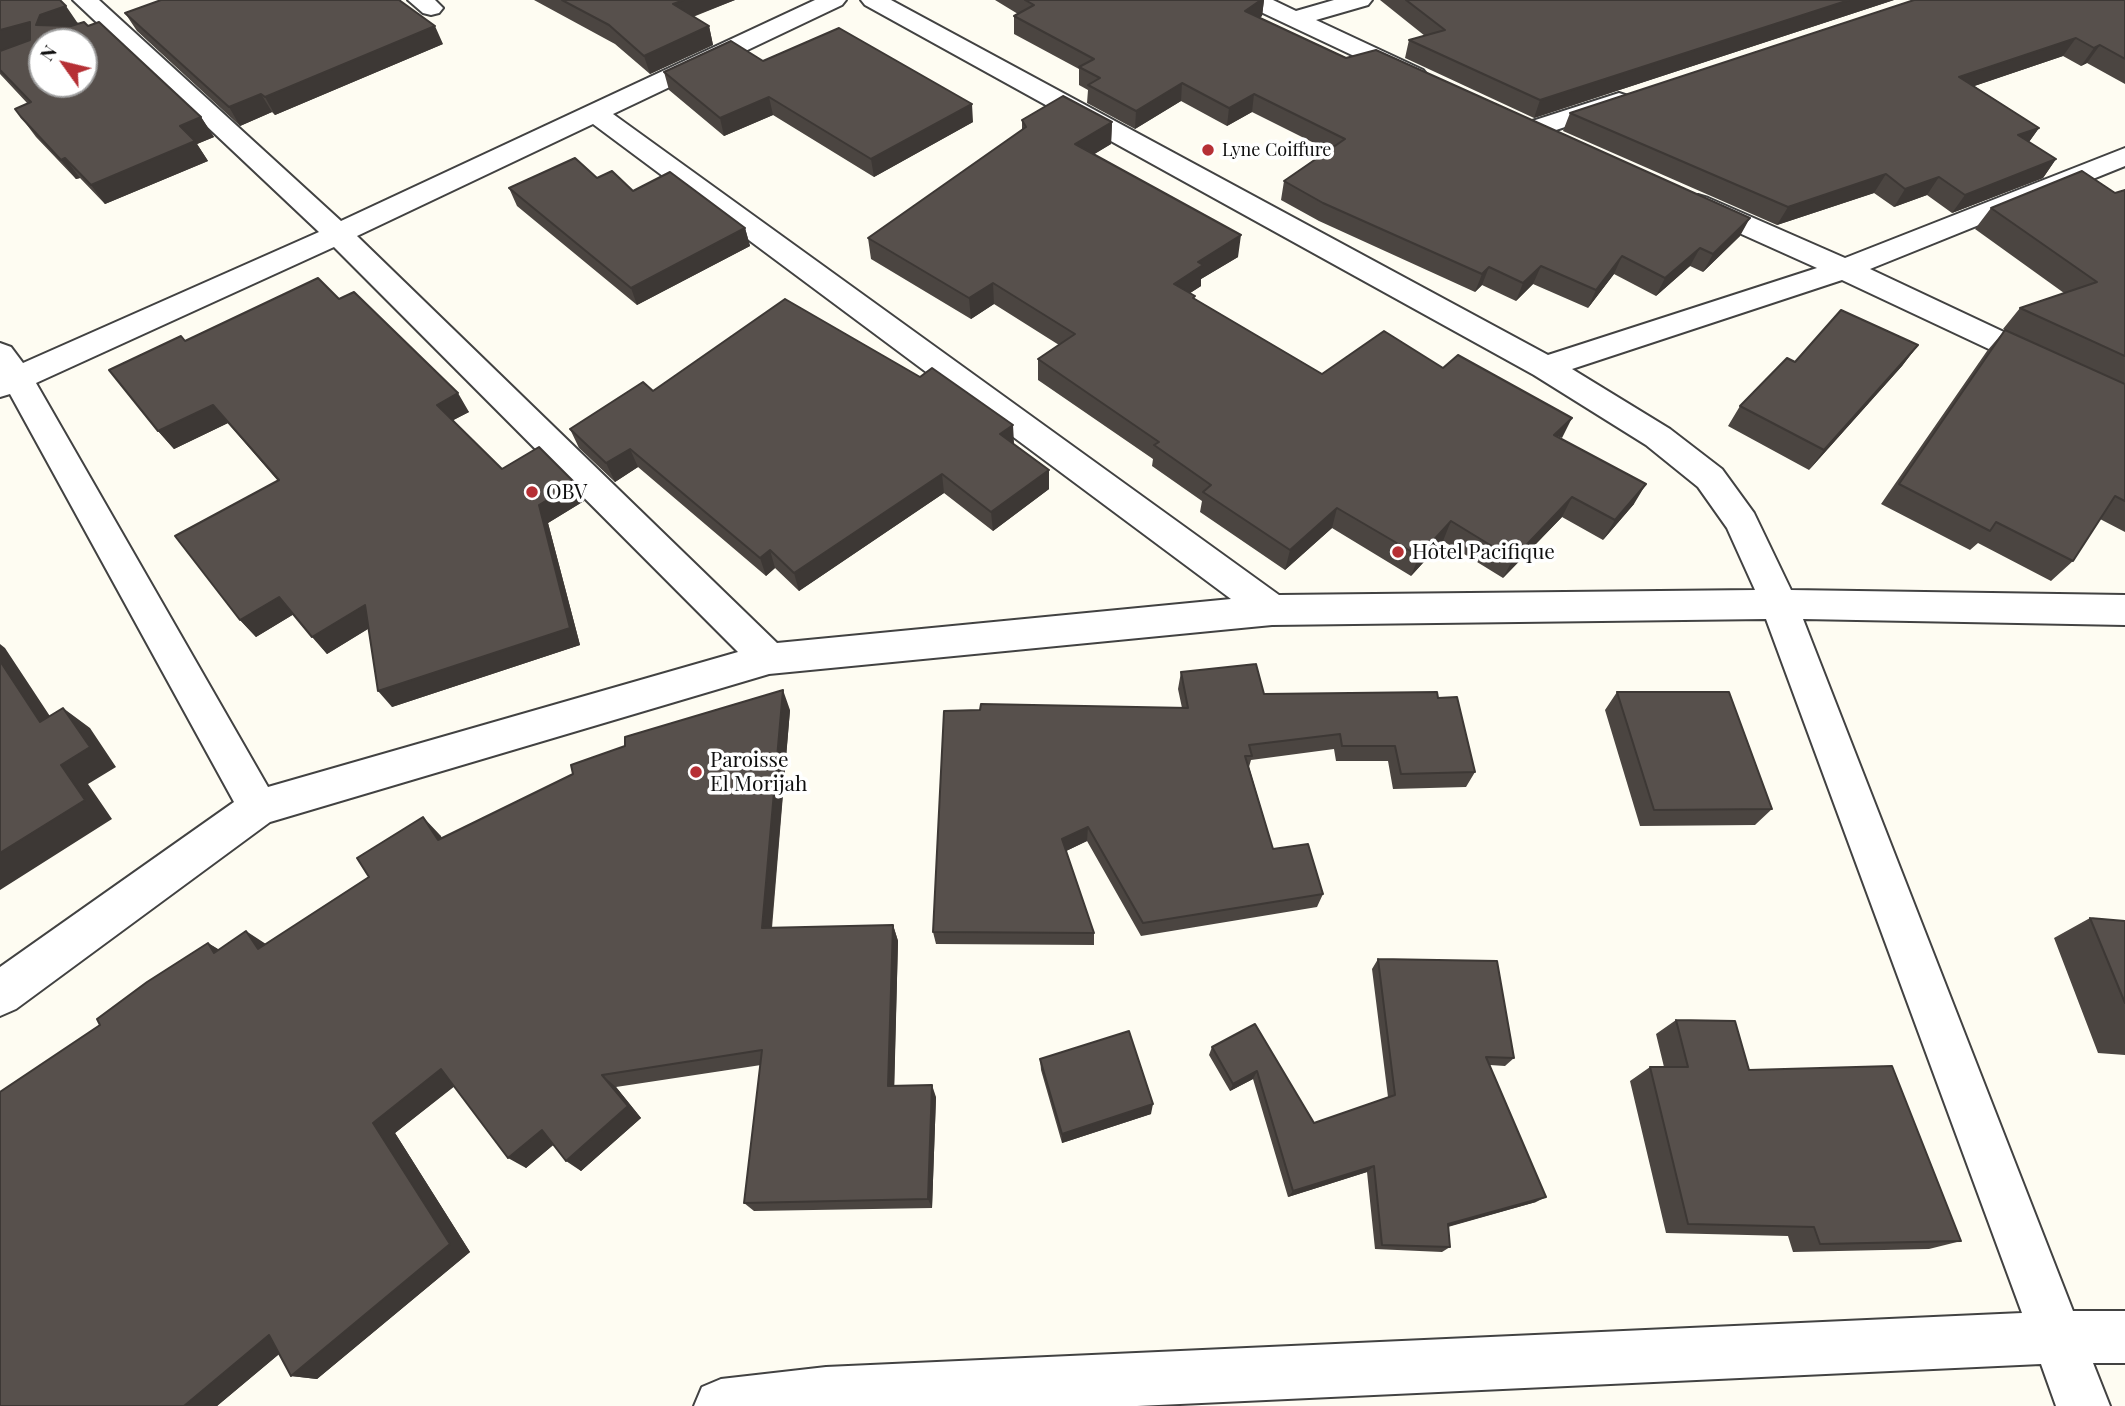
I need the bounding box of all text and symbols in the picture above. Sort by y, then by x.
north arrow [28,28,98,98]
text: N [33,39,62,65]
place label: Lyne Coiffure [1222,139,1331,161]
marker: Lyne Coiffure [1200,142,1216,158]
place label: OBV [546,479,587,505]
marker: OBV [524,484,540,500]
place label: Hôtel Pacifique [1412,539,1555,565]
marker: Hôtel Pacifique [1390,544,1406,560]
place label: Paroisse El Morijah [710,747,807,797]
marker: Paroisse El Morijah [688,764,704,780]

